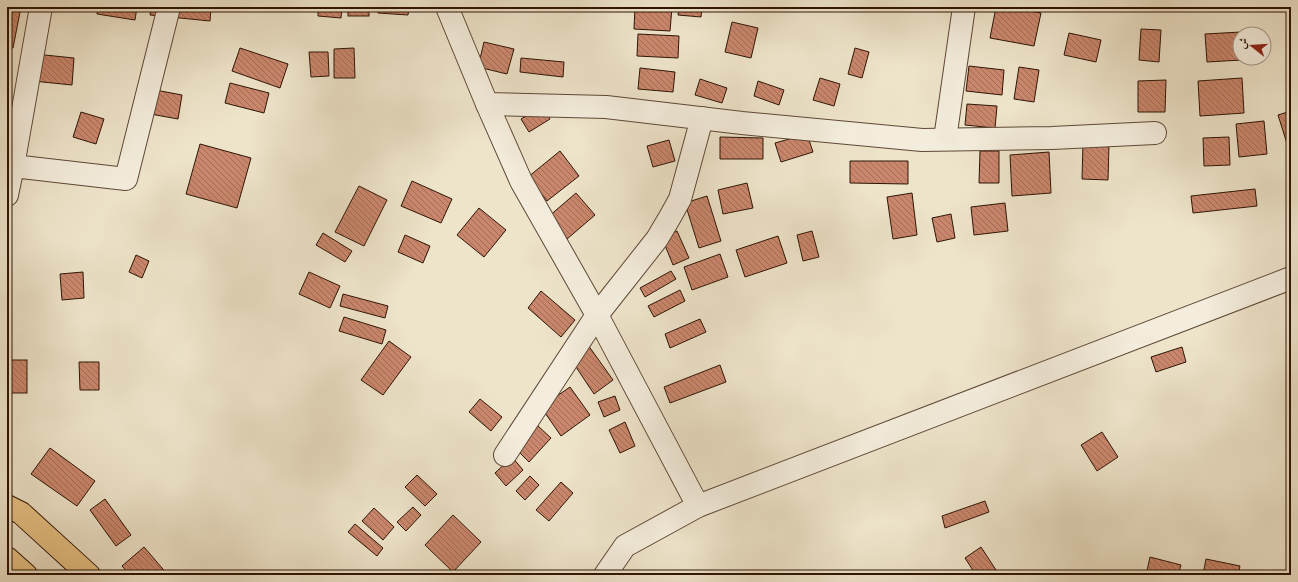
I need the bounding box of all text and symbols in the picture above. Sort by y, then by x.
north arrow [1232,26,1272,66]
text: ش [1237,37,1251,50]

